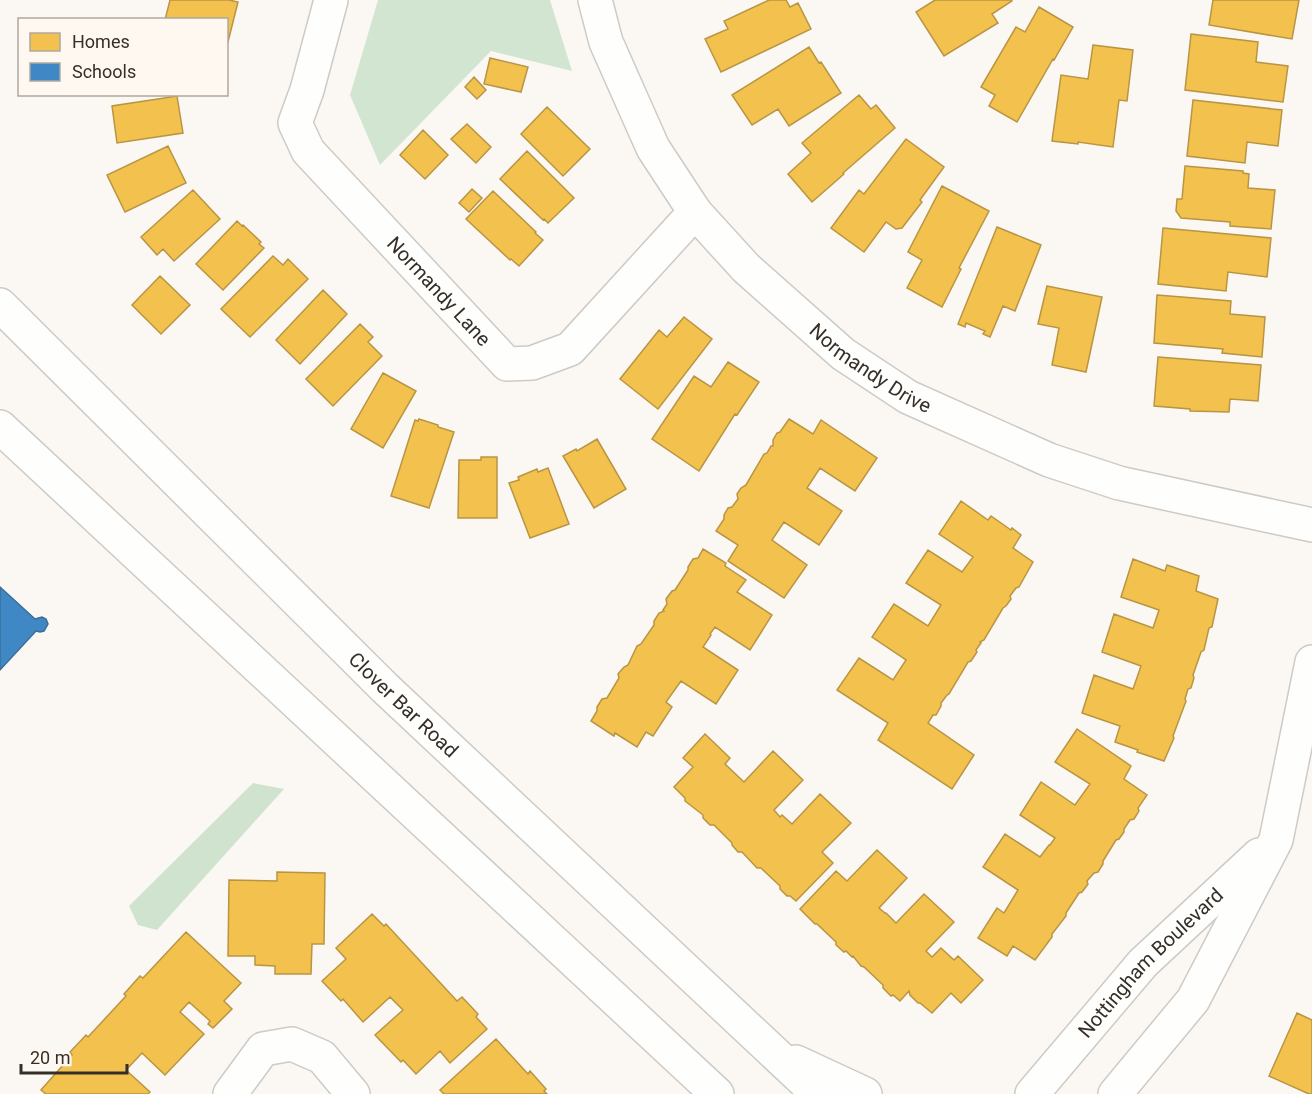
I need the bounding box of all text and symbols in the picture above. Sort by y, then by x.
legend [18,18,228,96]
text: Homes [72,31,130,52]
text: Schools [72,61,136,82]
street label: Normandy Lane [382,231,496,351]
street label: Normandy Drive [805,318,935,418]
street label: Clover Bar Road [344,647,463,762]
street label: Nottingham Boulevard [1073,883,1228,1043]
scale bar [21,1037,128,1075]
text: 20 m [30,1047,70,1068]

